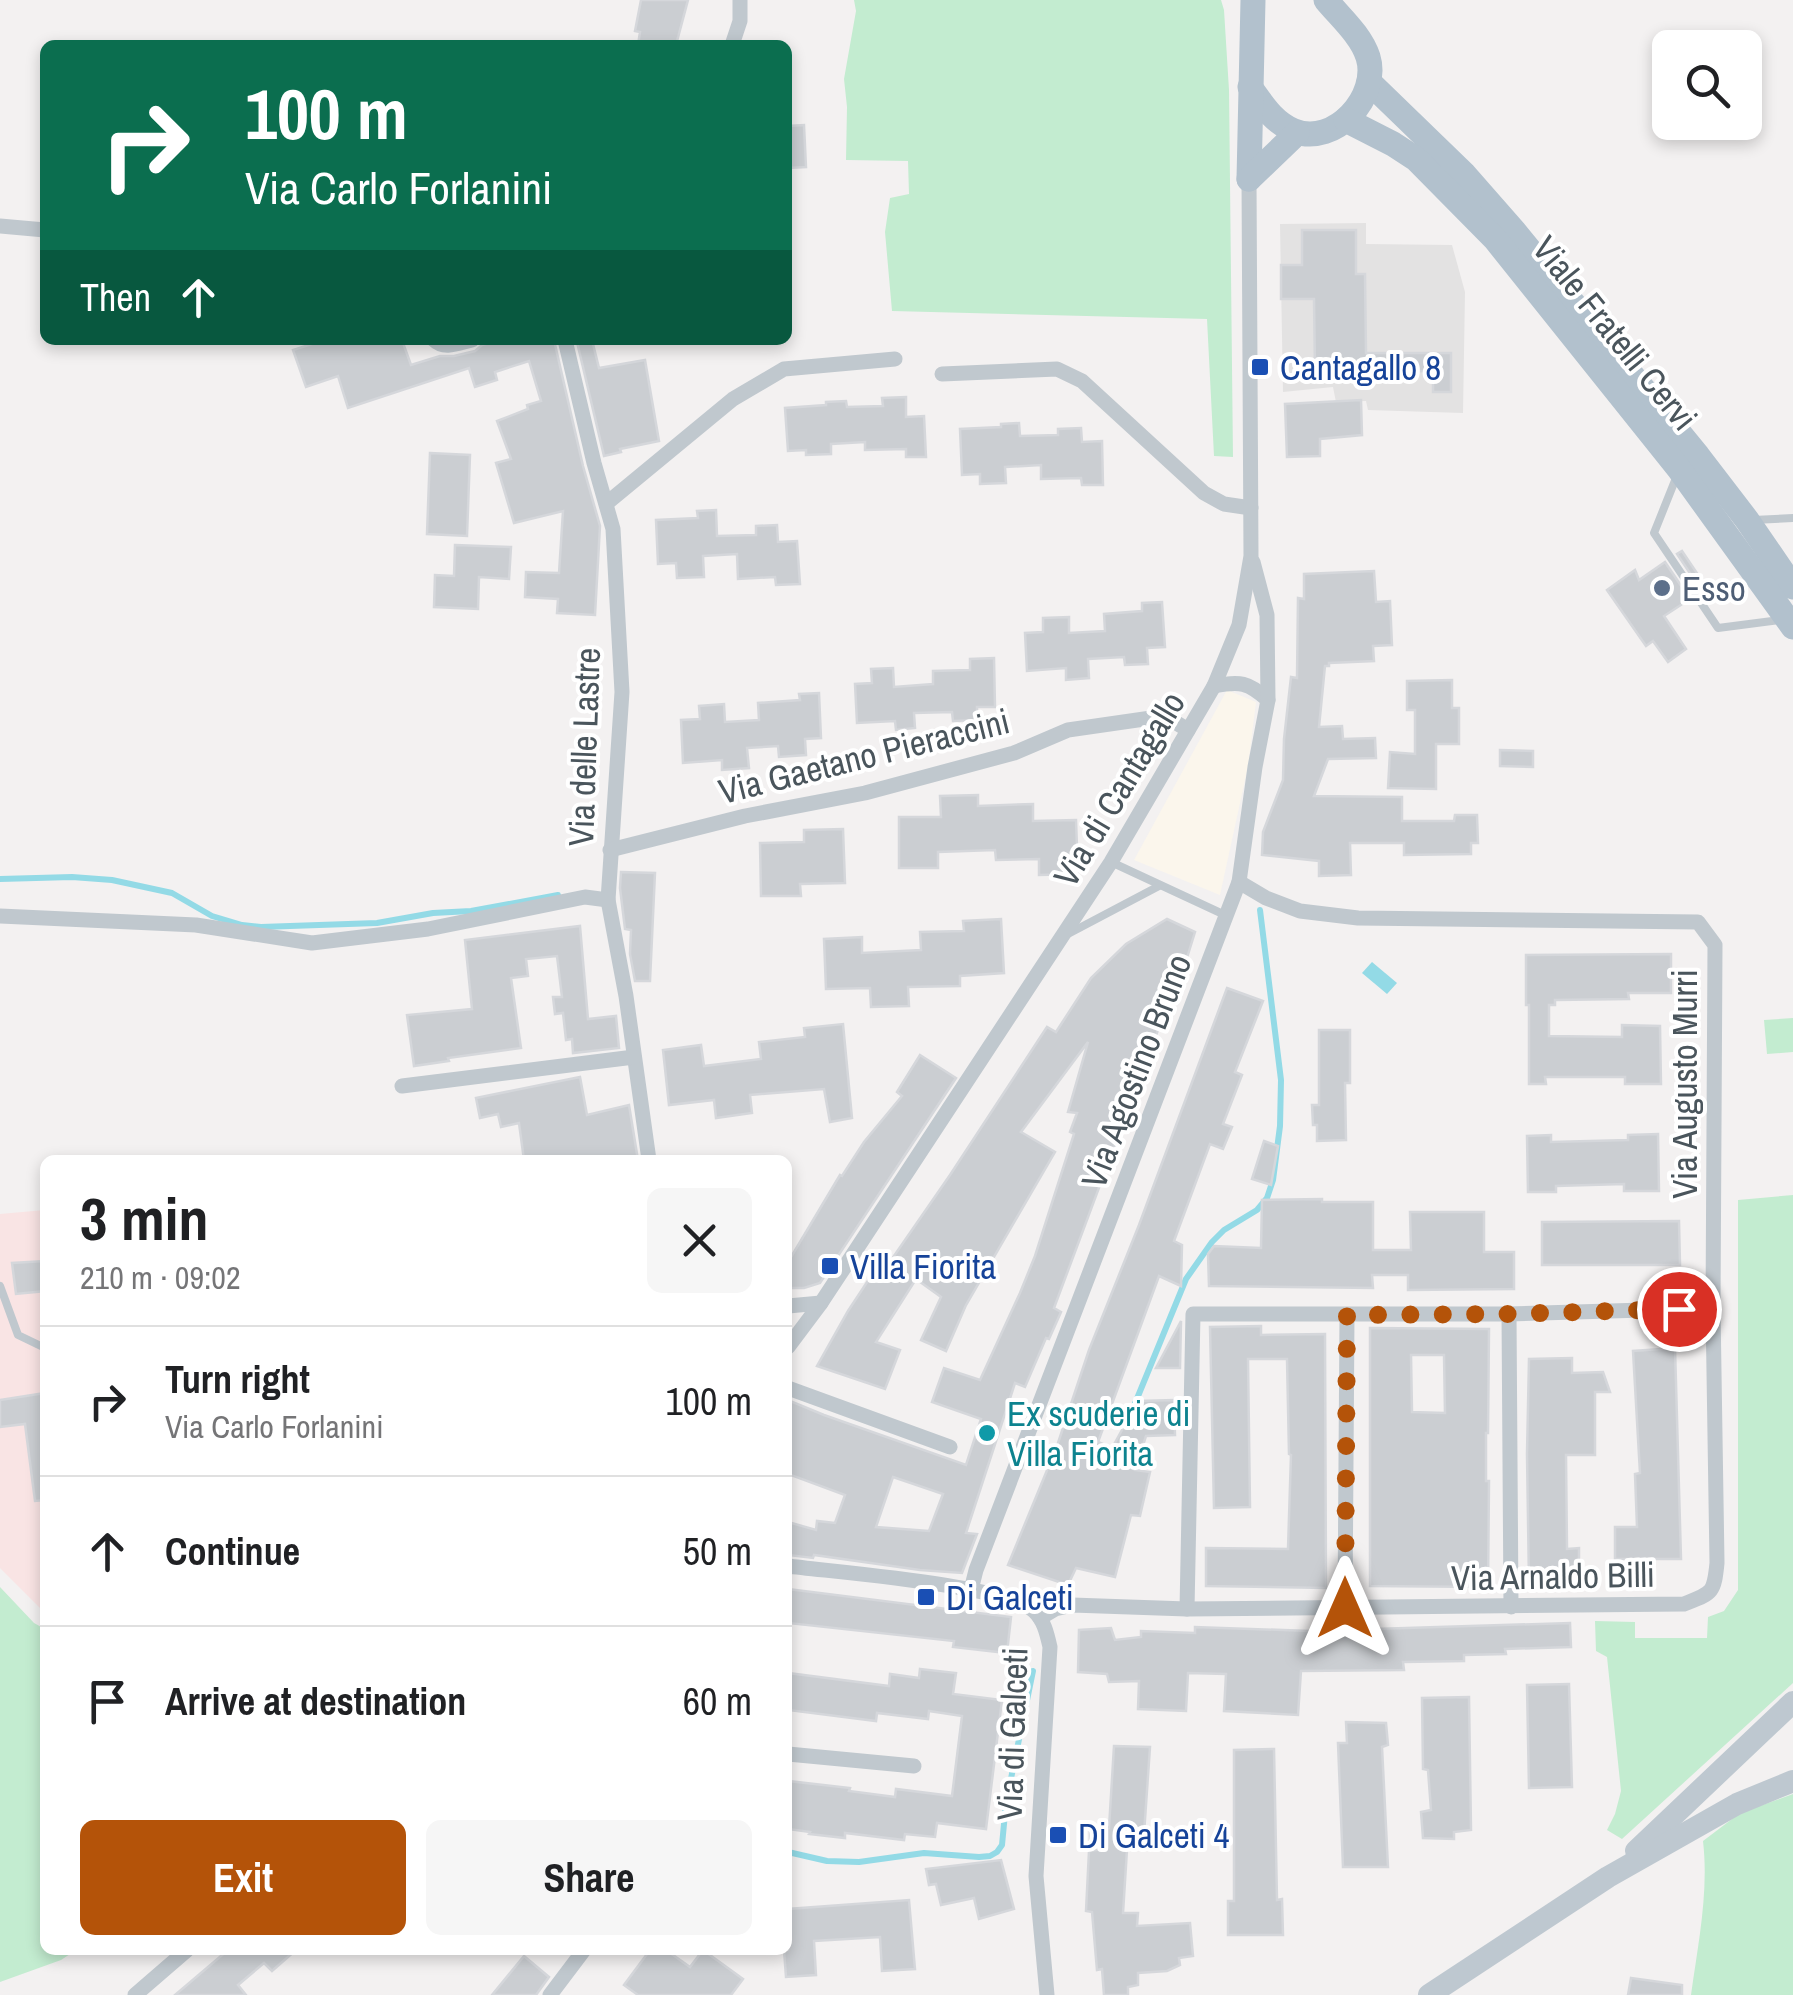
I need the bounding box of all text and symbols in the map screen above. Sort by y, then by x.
map controls [1652,30,1762,140]
button: search [1652,30,1762,140]
text: 100 m [245,67,408,161]
icon: right [80,80,210,210]
text: Via Carlo Forlanini [245,157,552,218]
street label: Viale Fratelli Cervi [1522,226,1708,440]
icon: ahead [171,270,226,325]
text: Then [80,272,151,323]
place label: Cantagallo 8 [1280,344,1441,391]
marker: Cantagallo 8 [1249,356,1271,378]
place label: Esso [1682,565,1746,612]
marker: Esso [1651,577,1673,599]
street label: Via delle Lastre [557,647,611,847]
street label: Via di Cantagallo [1042,683,1196,895]
street label: Via Gaetano Pieraccini [714,697,1014,815]
street label: Via Agostino Bruno [1070,947,1202,1195]
street label: Via Augusto Murri [1661,969,1708,1199]
text: 3 min [80,1178,209,1259]
button: close [647,1188,752,1293]
place label: Villa Fiorita [850,1243,996,1290]
marker: Villa Fiorita [819,1255,841,1277]
text: 210 m · 09:02 [80,1256,240,1299]
pin [1637,1267,1722,1352]
icon: arrive [1652,1282,1707,1337]
text: Turn right [165,1354,310,1405]
icon: right [80,1374,135,1429]
text: 100 m [665,1376,752,1427]
place label: Ex scuderie di Villa Fiorita [1007,1390,1190,1477]
text: Via Carlo Forlanini [165,1405,384,1448]
marker: Ex scuderie di Villa Fiorita [976,1422,998,1444]
icon: ahead [80,1524,135,1579]
text: Continue [165,1526,300,1577]
text: 50 m [683,1526,752,1577]
street label: Via Arnaldo Billi [1451,1551,1655,1601]
position arrow [1293,1556,1397,1660]
place label: Di Galceti [946,1574,1074,1621]
marker: Di Galceti [915,1586,937,1608]
street label: Via di Galceti [985,1647,1039,1821]
icon: arrive [80,1674,135,1729]
text: Arrive at destination [165,1676,466,1727]
text: 60 m [683,1676,752,1727]
place label: Di Galceti 4 [1078,1812,1230,1859]
button: Exit [80,1820,406,1935]
button: Share [426,1820,752,1935]
marker: Di Galceti 4 [1047,1824,1069,1846]

